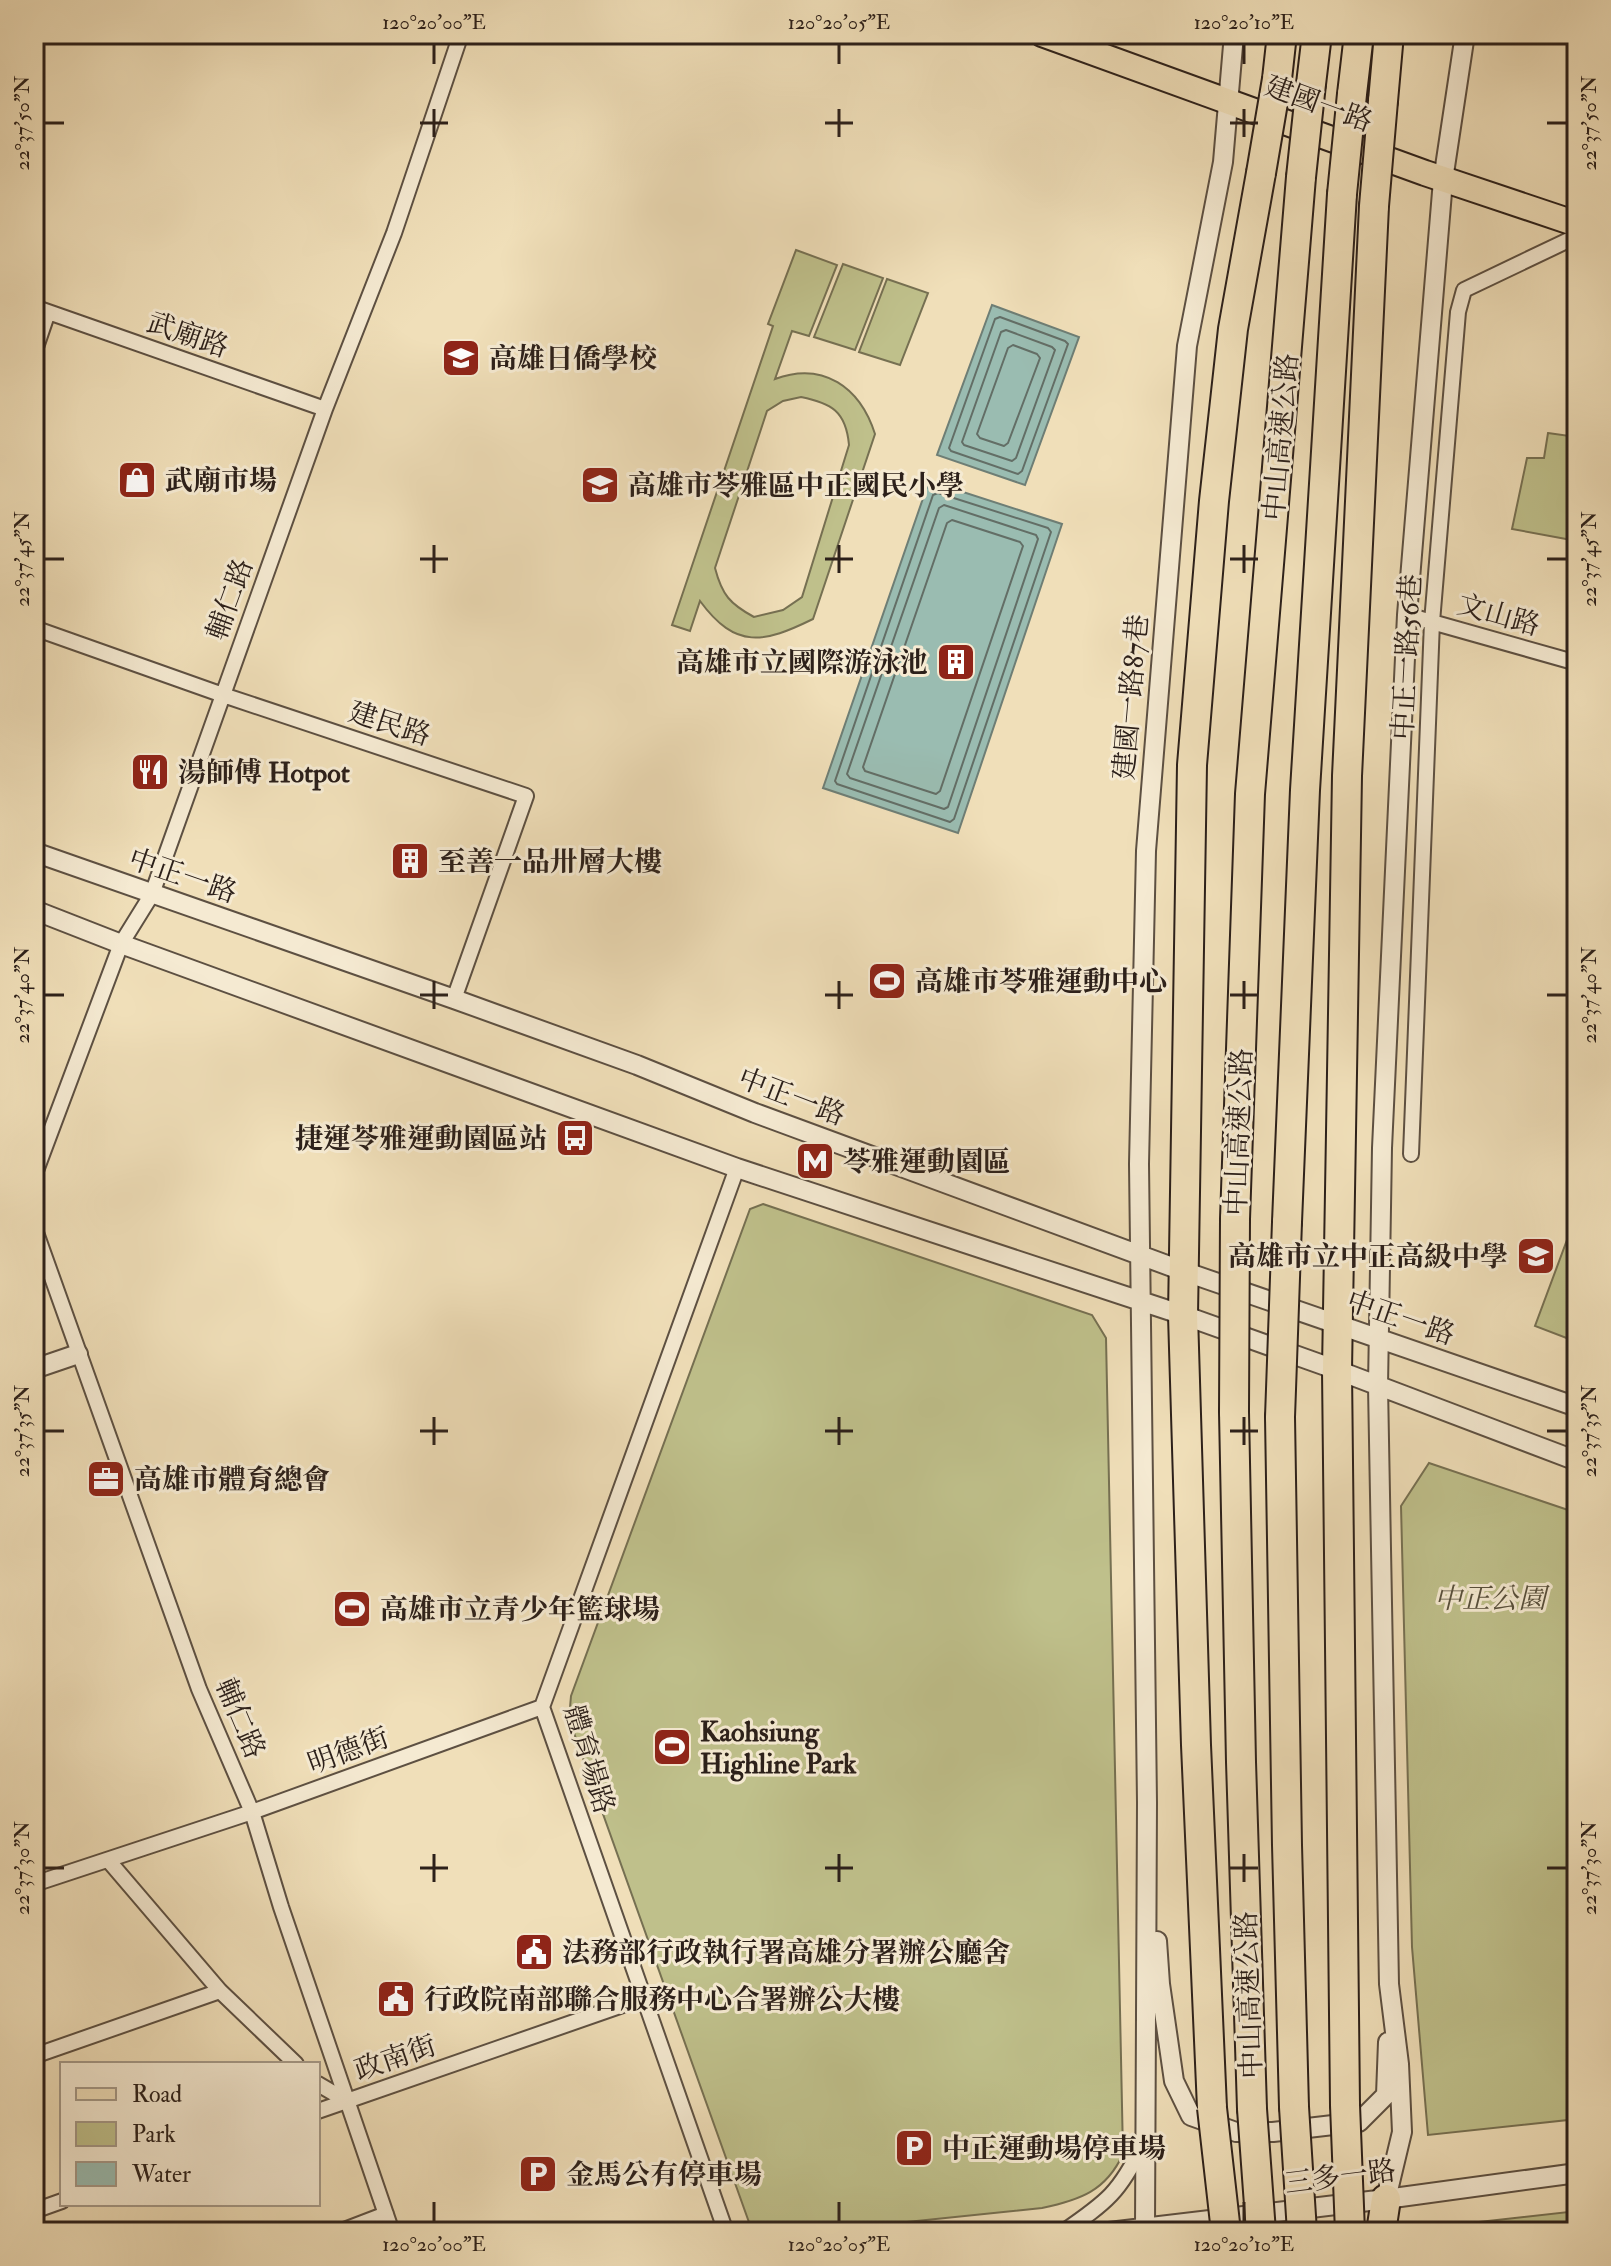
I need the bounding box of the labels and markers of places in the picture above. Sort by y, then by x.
school or university icon: 高雄日僑學校 [440,337,482,379]
place label: 高雄日僑學校 [489,342,657,377]
shop icon: 武廟市場 [116,459,158,501]
place label: 武廟市場 [165,464,277,499]
school or university icon: 高雄市苓雅區中正國民小學 [579,464,621,506]
place label: 高雄市苓雅區中正國民小學 [628,469,964,504]
building icon: 高雄市立國際游泳池 [935,641,977,683]
place label: 高雄市立國際游泳池 [676,646,928,681]
restaurant icon: 湯師傅 Hotpot [129,751,171,793]
place label: 湯師傅 Hotpot [178,756,350,791]
building icon: 至善一品卅層大樓 [389,840,431,882]
place label: 至善一品卅層大樓 [438,845,662,880]
sports icon: 高雄市苓雅運動中心 [866,960,908,1002]
place label: 高雄市苓雅運動中心 [915,965,1167,1000]
bus stop icon: 捷運苓雅運動園區站 [554,1117,596,1159]
place label: 捷運苓雅運動園區站 [295,1122,547,1157]
metro station icon: 苓雅運動園區 [794,1140,836,1182]
place label: 苓雅運動園區 [843,1145,1011,1180]
school or university icon: 高雄市立中正高級中學 [1515,1235,1557,1277]
place label: 高雄市立中正高級中學 [1228,1240,1508,1275]
office icon: 高雄市體育總會 [85,1458,127,1500]
place label: 高雄市體育總會 [134,1463,330,1498]
sports icon: 高雄市立青少年籃球場 [331,1588,373,1630]
place label: 高雄市立青少年籃球場 [380,1593,660,1628]
place label: Kaohsiung Highline Park [700,1715,857,1782]
sports icon: Kaohsiung Highline Park [651,1726,693,1768]
public building icon: 法務部行政執行署高雄分署辦公廳舍 [513,1931,555,1973]
place label: 法務部行政執行署高雄分署辦公廳舍 [562,1936,1010,1971]
public building icon: 行政院南部聯合服務中心合署辦公大樓 [375,1978,417,2020]
place label: 行政院南部聯合服務中心合署辦公大樓 [424,1983,900,2018]
parking icon: 中正運動場停車場 [893,2127,935,2169]
place label: 中正運動場停車場 [942,2132,1166,2167]
parking icon: 金馬公有停車場 [517,2153,559,2195]
place label: 金馬公有停車場 [566,2158,762,2193]

